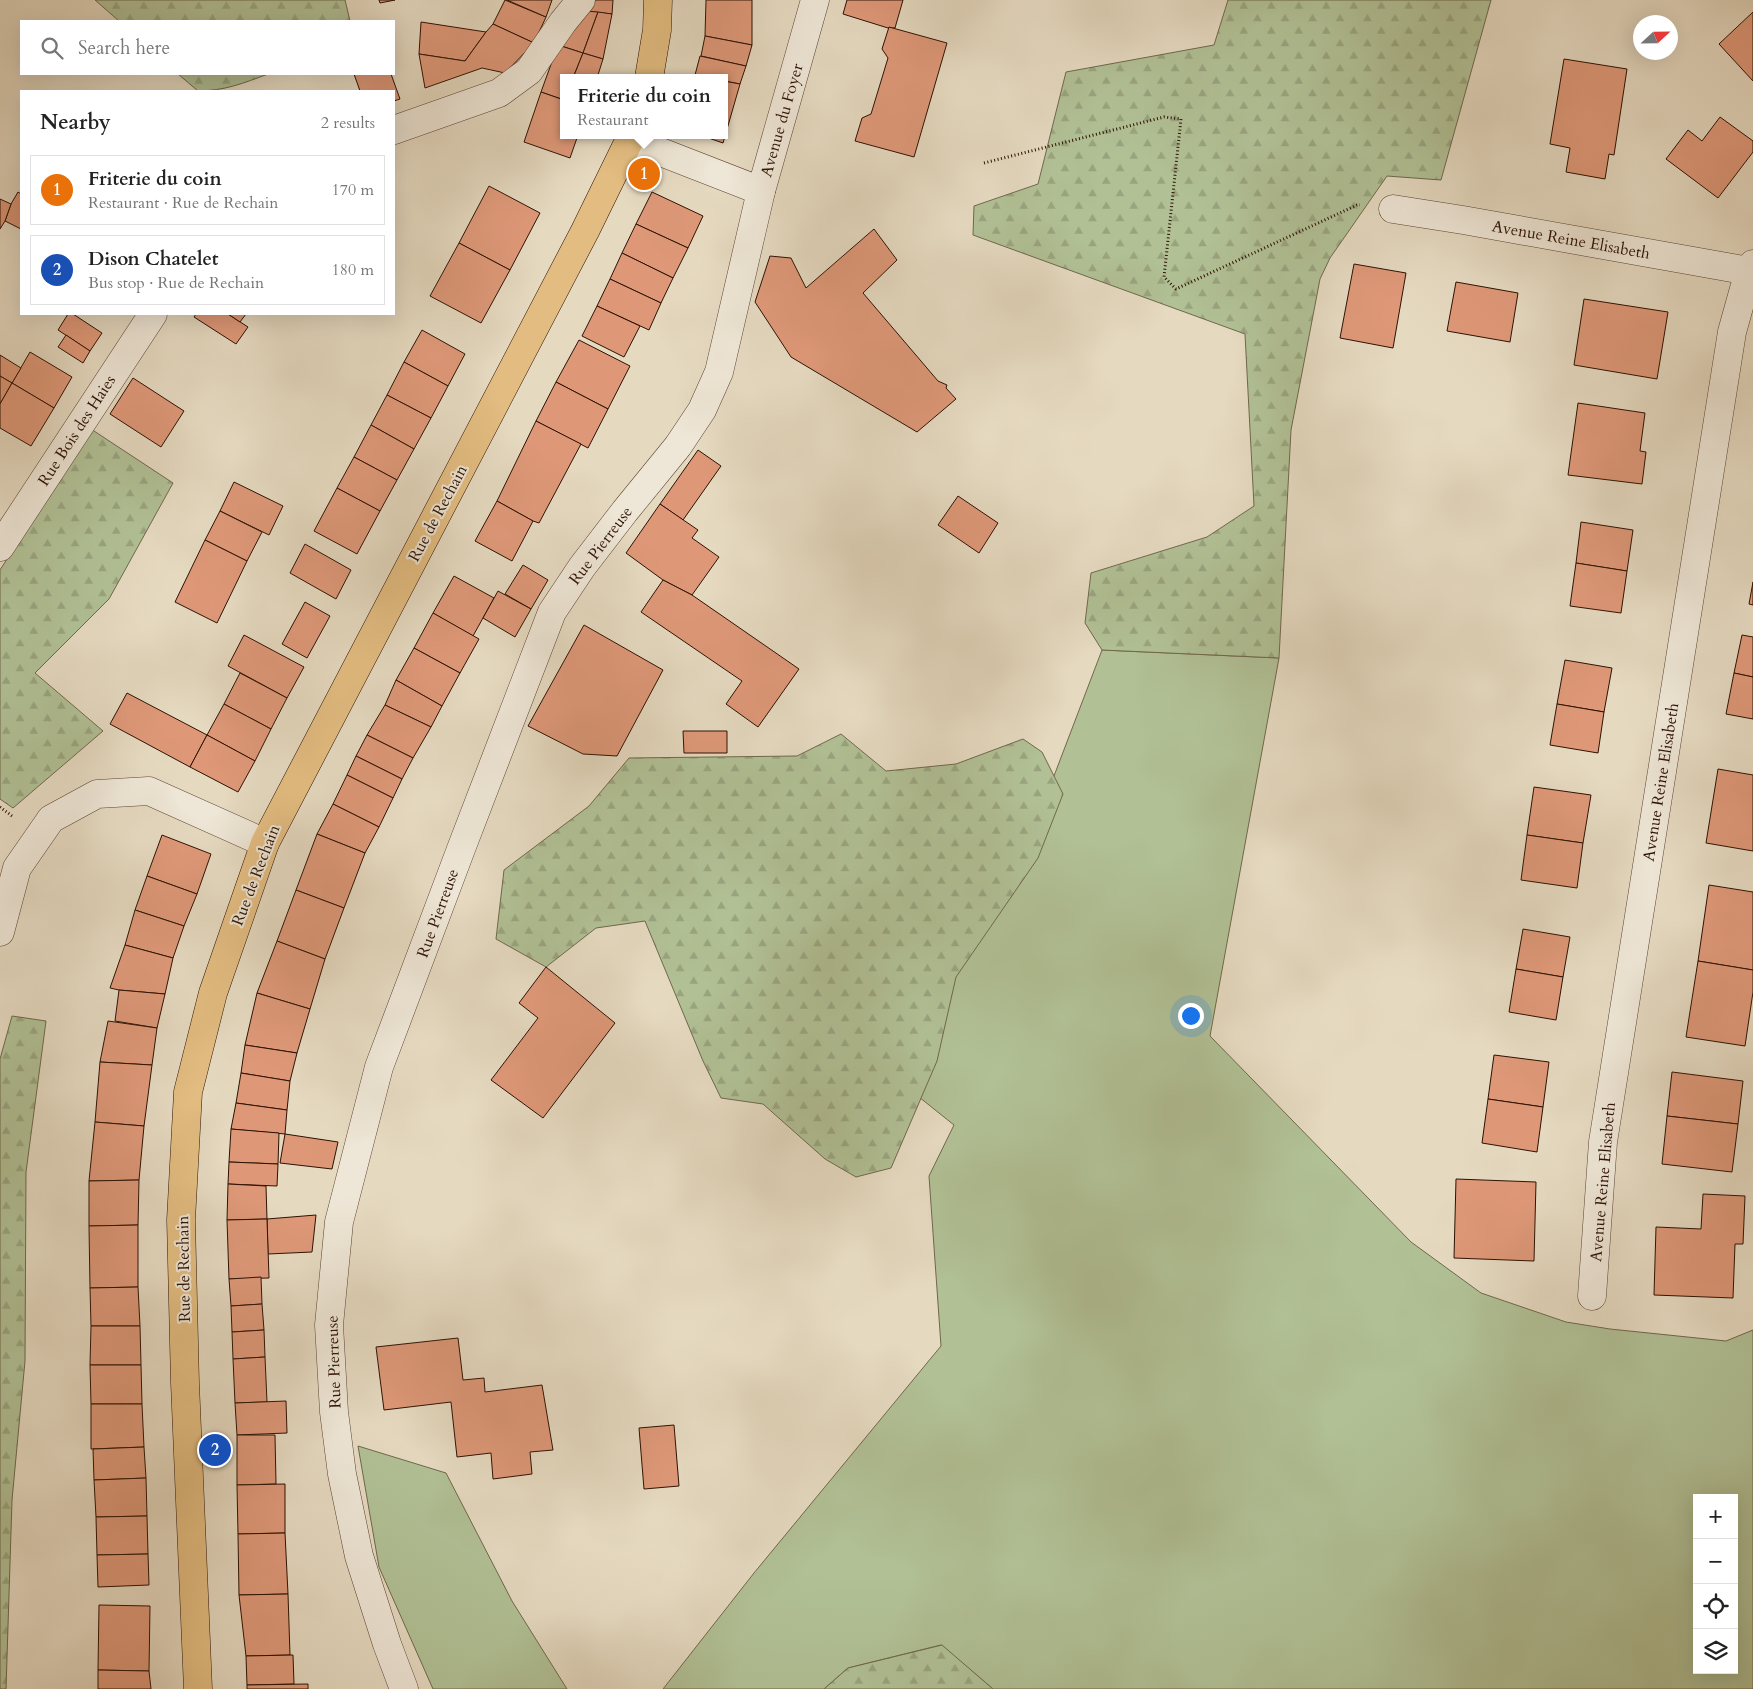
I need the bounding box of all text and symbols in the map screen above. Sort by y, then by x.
north arrow [1633,15,1678,60]
search box [20,20,395,75]
icon: search [38,34,66,62]
text: Search here [78,35,170,61]
street label: Avenue du Foyer [755,61,809,180]
popup [560,74,728,139]
text: Friterie du coin [577,83,711,109]
text: Nearby [40,108,111,137]
text: Restaurant [577,109,649,131]
text: 2 results [321,112,375,134]
pin: 1 [628,155,660,193]
text: Friterie du coin [88,166,222,192]
text: 1 [53,179,61,201]
text: 170 m [332,179,374,201]
text: Restaurant · Rue de Rechain [88,192,278,214]
street label: Avenue Reine Elisabeth [1490,215,1652,265]
text: Dison Chatelet [88,246,219,272]
text: 2 [53,259,61,281]
text: 180 m [332,259,374,281]
text: Bus stop · Rue de Rechain [88,272,264,294]
street label: Rue Bois des Haies [33,371,121,490]
street label: Rue de Rechain [403,461,473,566]
street label: Rue Pierreuse [564,502,638,589]
street label: Avenue Reine Elisabeth [1638,701,1684,863]
street label: Rue de Rechain [227,822,285,929]
street label: Rue Pierreuse [412,866,464,961]
your location [1178,1003,1204,1029]
street label: Avenue Reine Elisabeth [1585,1101,1621,1263]
street label: Rue de Rechain [172,1216,196,1322]
street label: Rue Pierreuse [321,1315,347,1409]
pin: 2 [199,1431,231,1469]
map controls [1693,1494,1738,1674]
button: + [1693,1494,1738,1539]
button: − [1693,1539,1738,1584]
button: locate [1693,1584,1738,1629]
button: layers [1693,1629,1738,1674]

